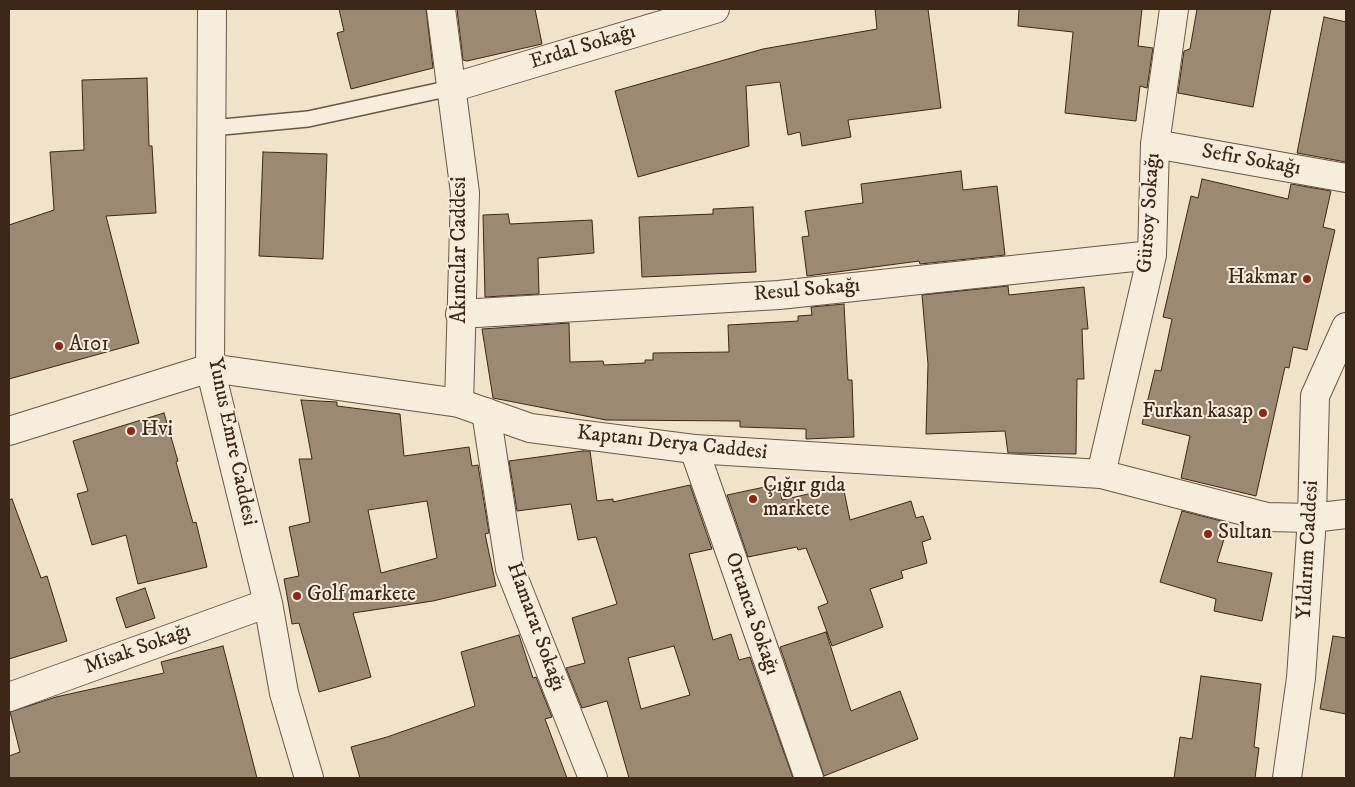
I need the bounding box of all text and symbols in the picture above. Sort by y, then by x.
street label: Erdal Sokağı [527,20,639,76]
street label: Sefir Sokağı [1200,140,1302,182]
street label: Gürsoy Sokağı [1133,152,1167,274]
street label: Akıncılar Caddesi [448,176,474,324]
place label: Hakmar [1228,266,1297,292]
marker: Hakmar [1301,273,1313,285]
street label: Resul Sokağı [753,274,861,308]
place label: A101 [69,333,109,359]
marker: A101 [53,340,65,352]
street label: Yunus Emre Caddesi [201,356,261,528]
place label: Furkan kasap [1142,400,1253,426]
marker: Furkan kasap [1257,407,1269,419]
place label: Hvi [141,418,173,444]
street label: Kaptanı Derya Caddesi [576,421,768,467]
marker: Hvi [125,425,137,437]
place label: Çığır gıda markete [763,474,845,524]
street label: Yıldırım Caddesi [1293,480,1325,620]
marker: Çığır gıda markete [747,493,759,505]
place label: Sultan [1218,521,1272,547]
marker: Sultan [1202,528,1214,540]
street label: Ortanca Sokağı [718,549,784,679]
street label: Hamarat Sokağı [500,559,570,695]
place label: Golf markete [307,583,416,609]
marker: Golf markete [291,590,303,602]
street label: Misak Sokağı [81,619,195,681]

